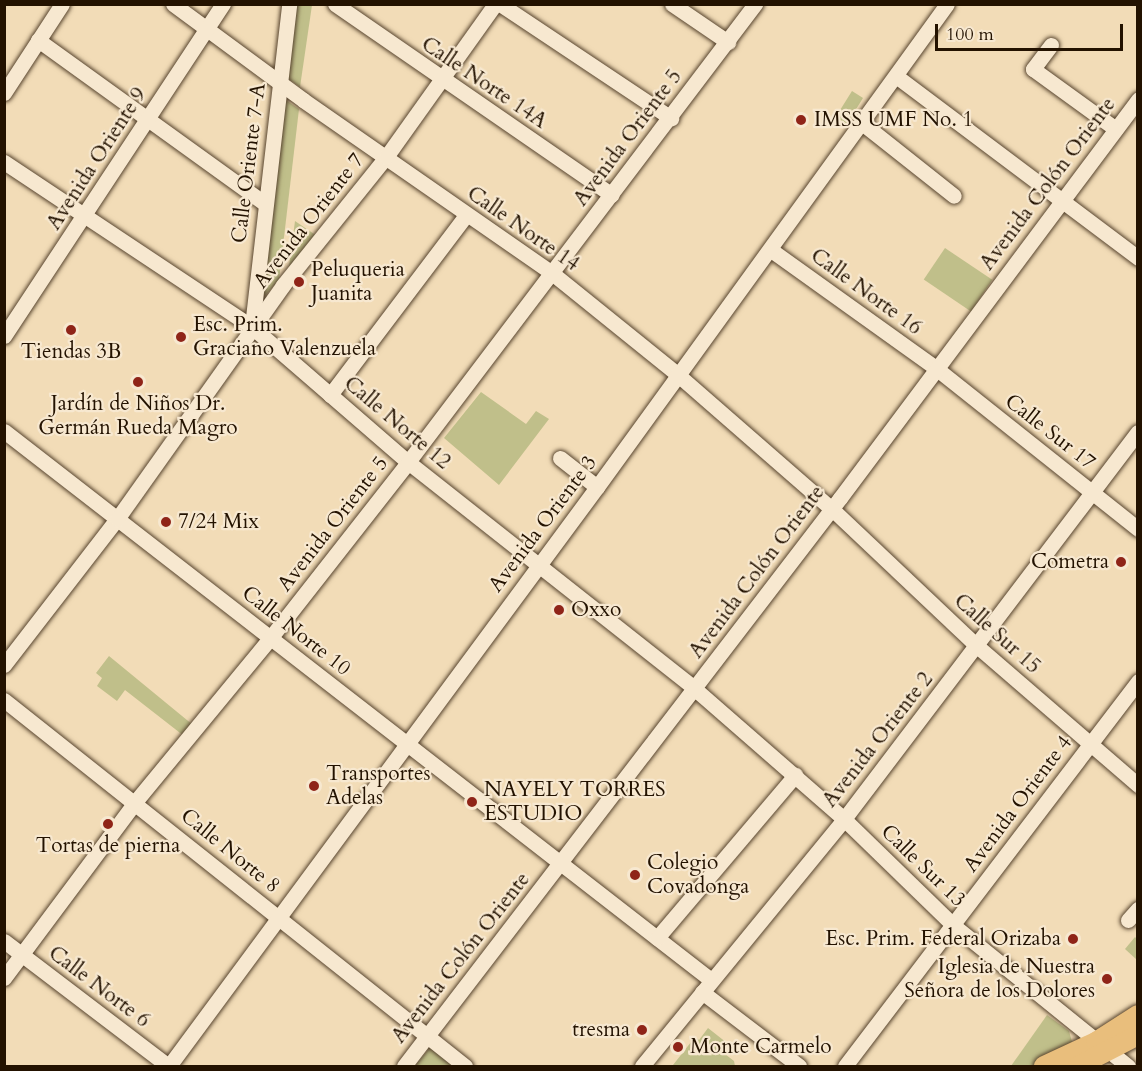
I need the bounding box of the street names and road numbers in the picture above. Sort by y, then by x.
street label: Calle Norte 14A [416,32,552,134]
street label: Avenida Oriente 5 [568,65,688,211]
street label: Calle Oriente 7-A [227,82,271,244]
street label: Avenida Oriente 9 [42,83,152,235]
street label: Avenida Colón Oriente [975,93,1121,275]
street label: Avenida Oriente 7 [248,148,370,294]
street label: Calle Norte 14 [462,181,584,277]
street label: Calle Norte 16 [806,243,926,341]
street label: Calle Norte 12 [339,371,455,475]
street label: Calle Sur 17 [1000,389,1100,475]
street label: Avenida Oriente 5 [272,451,394,597]
street label: Avenida Oriente 3 [483,451,603,597]
street label: Avenida Colón Oriente [684,481,830,663]
street label: Calle Norte 10 [237,581,355,681]
street label: Calle Sur 15 [948,589,1046,679]
street label: Avenida Oriente 2 [817,667,939,813]
street label: Avenida Oriente 4 [958,731,1078,877]
street label: Calle Norte 8 [175,803,285,899]
street label: Calle Sur 13 [875,819,971,913]
street label: Avenida Colón Oriente [386,868,536,1048]
street label: Calle Norte 6 [43,941,155,1033]

